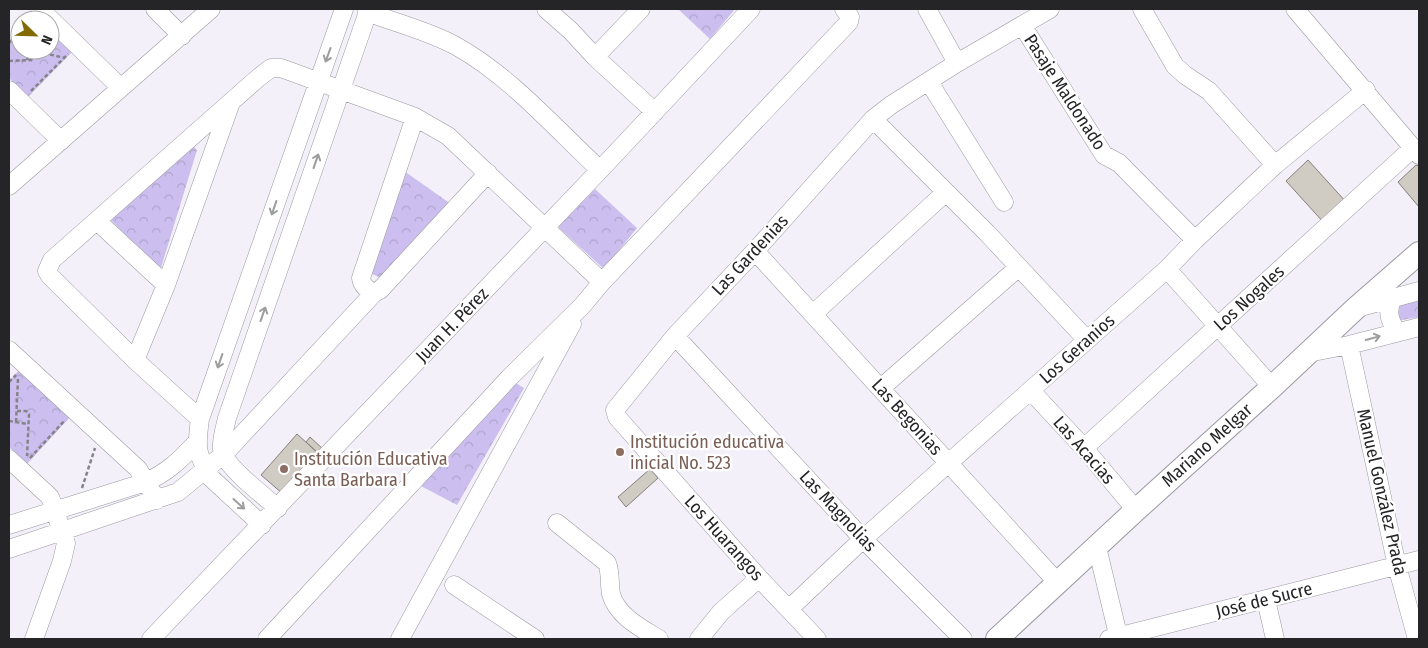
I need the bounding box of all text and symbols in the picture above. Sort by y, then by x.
north arrow [10,10,60,60]
street label: Pasaje Maldonado [1019,30,1111,154]
text: N [37,33,56,47]
one-way arrow [323,46,332,62]
one-way arrow [312,154,321,169]
one-way arrow [269,200,278,215]
street label: Las Gardenias [707,210,793,300]
street label: Los Nogales [1209,260,1289,335]
street label: Juan H. Pérez [411,283,493,367]
one-way arrow [258,307,268,323]
street label: Los Geranios [1035,309,1119,389]
one-way arrow [1364,333,1380,343]
one-way arrow [215,353,224,369]
street label: Las Begonias [867,374,947,460]
street label: Mariano Melgar [1157,398,1257,491]
street label: Manuel González Prada [1352,407,1412,577]
street label: Las Acacias [1049,412,1120,489]
place label: Institución educativa inicial No. 523 [630,431,785,474]
marker: Institución educativa inicial No. 523 [614,446,626,458]
place label: Institución Educativa Santa Barbara I [294,448,448,491]
marker: Institución Educativa Santa Barbara I [278,463,290,475]
street label: Las Magnolias [795,466,881,556]
street label: Los Huarangos [680,491,768,586]
one-way arrow [233,498,246,510]
street label: José de Sucre [1213,577,1315,623]

